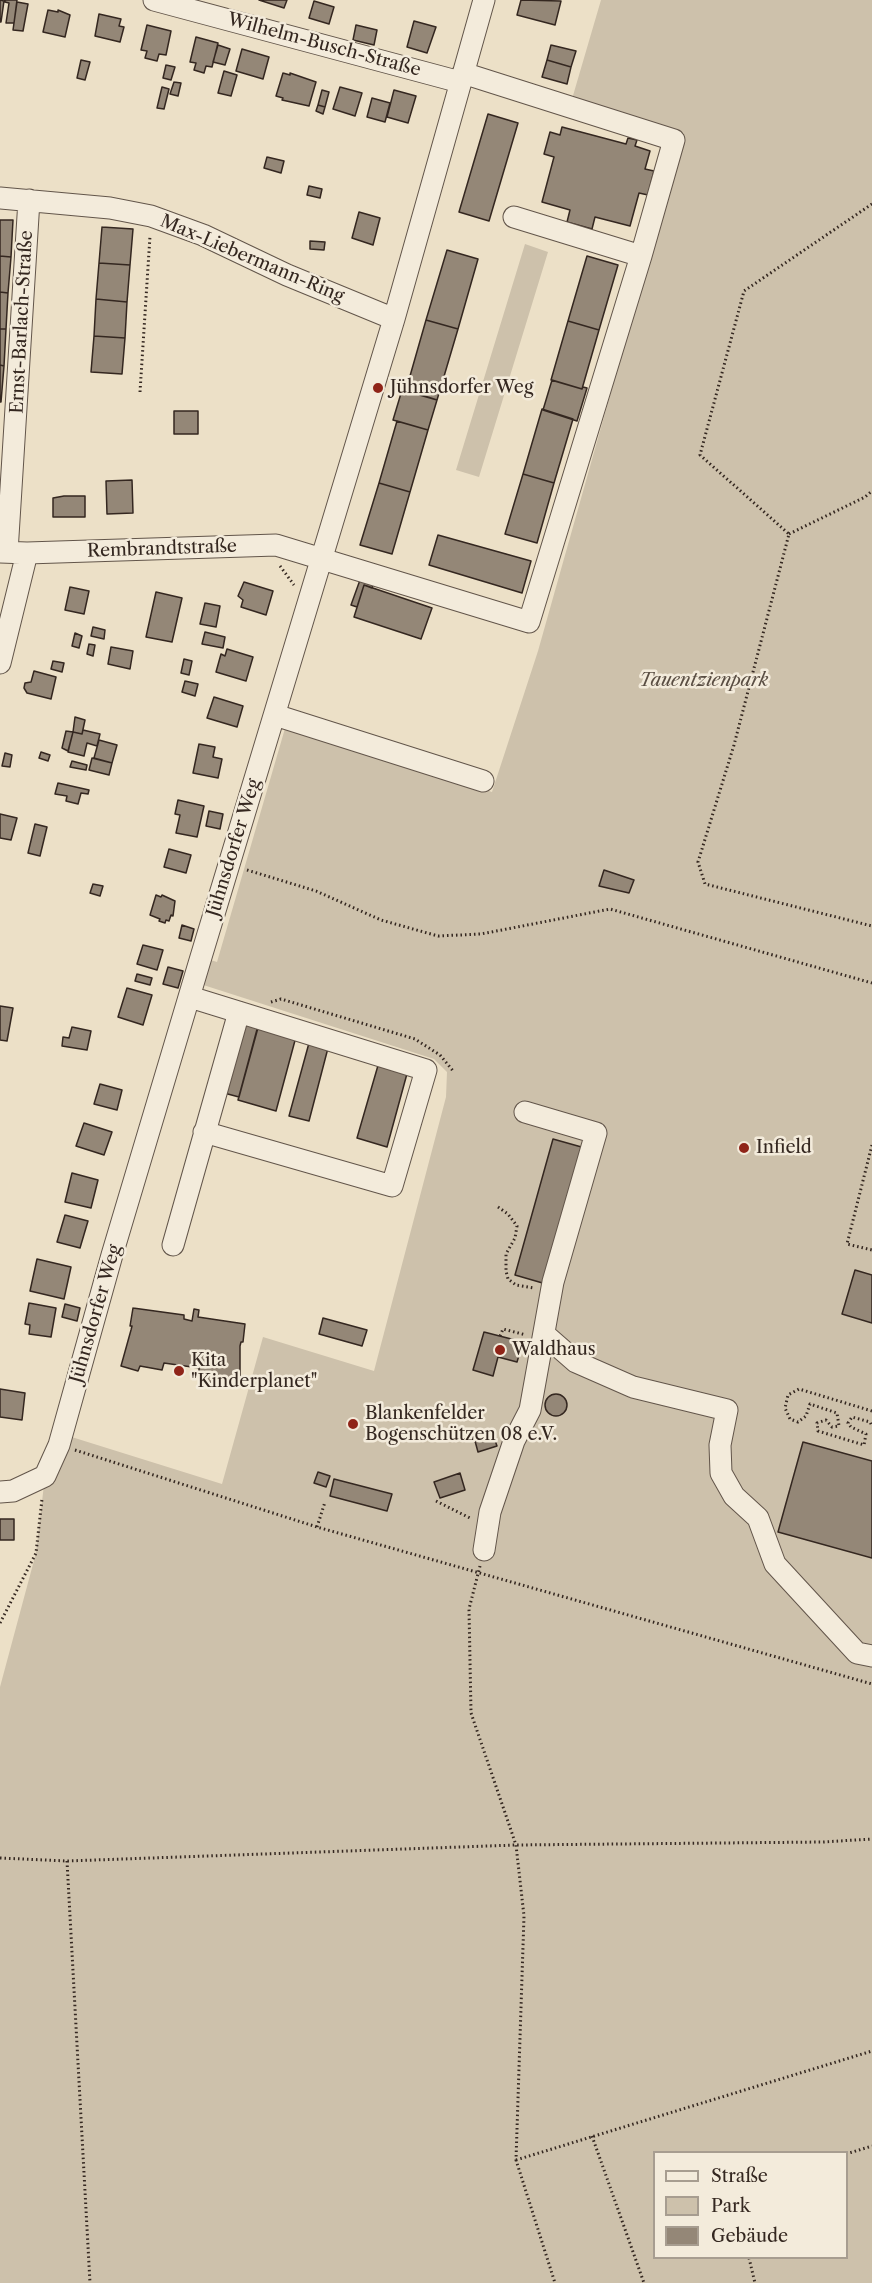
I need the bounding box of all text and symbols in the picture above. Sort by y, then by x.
street label: Wilhelm-Busch-Straße [225,9,423,81]
street label: Max-Liebermann-Ring [157,210,347,308]
street label: Ernst-Barlach-Straße [6,230,38,414]
place label: Jühnsdorfer Weg [390,377,533,399]
marker: Jühnsdorfer Weg [371,381,385,395]
street label: Rembrandtstraße [87,536,237,562]
park label: Tauentzienpark [640,670,768,692]
street label: Jühnsdorfer Weg [203,776,265,920]
place label: Infield [756,1137,812,1159]
marker: Infield [737,1141,751,1155]
street label: Jühnsdorfer Weg [66,1242,126,1386]
place label: Waldhaus [512,1339,596,1361]
marker: Waldhaus [493,1343,507,1357]
place label: Kita "Kinderplanet" [191,1350,317,1392]
marker: Kita "Kinderplanet" [172,1364,186,1378]
place label: Blankenfelder Bogenschützen 08 e.V. [365,1403,557,1446]
marker: Blankenfelder Bogenschützen 08 e.V. [346,1417,360,1431]
legend [653,2151,848,2259]
text: Straße [711,2165,768,2187]
text: Park [711,2195,750,2217]
text: Gebäude [711,2225,788,2247]

